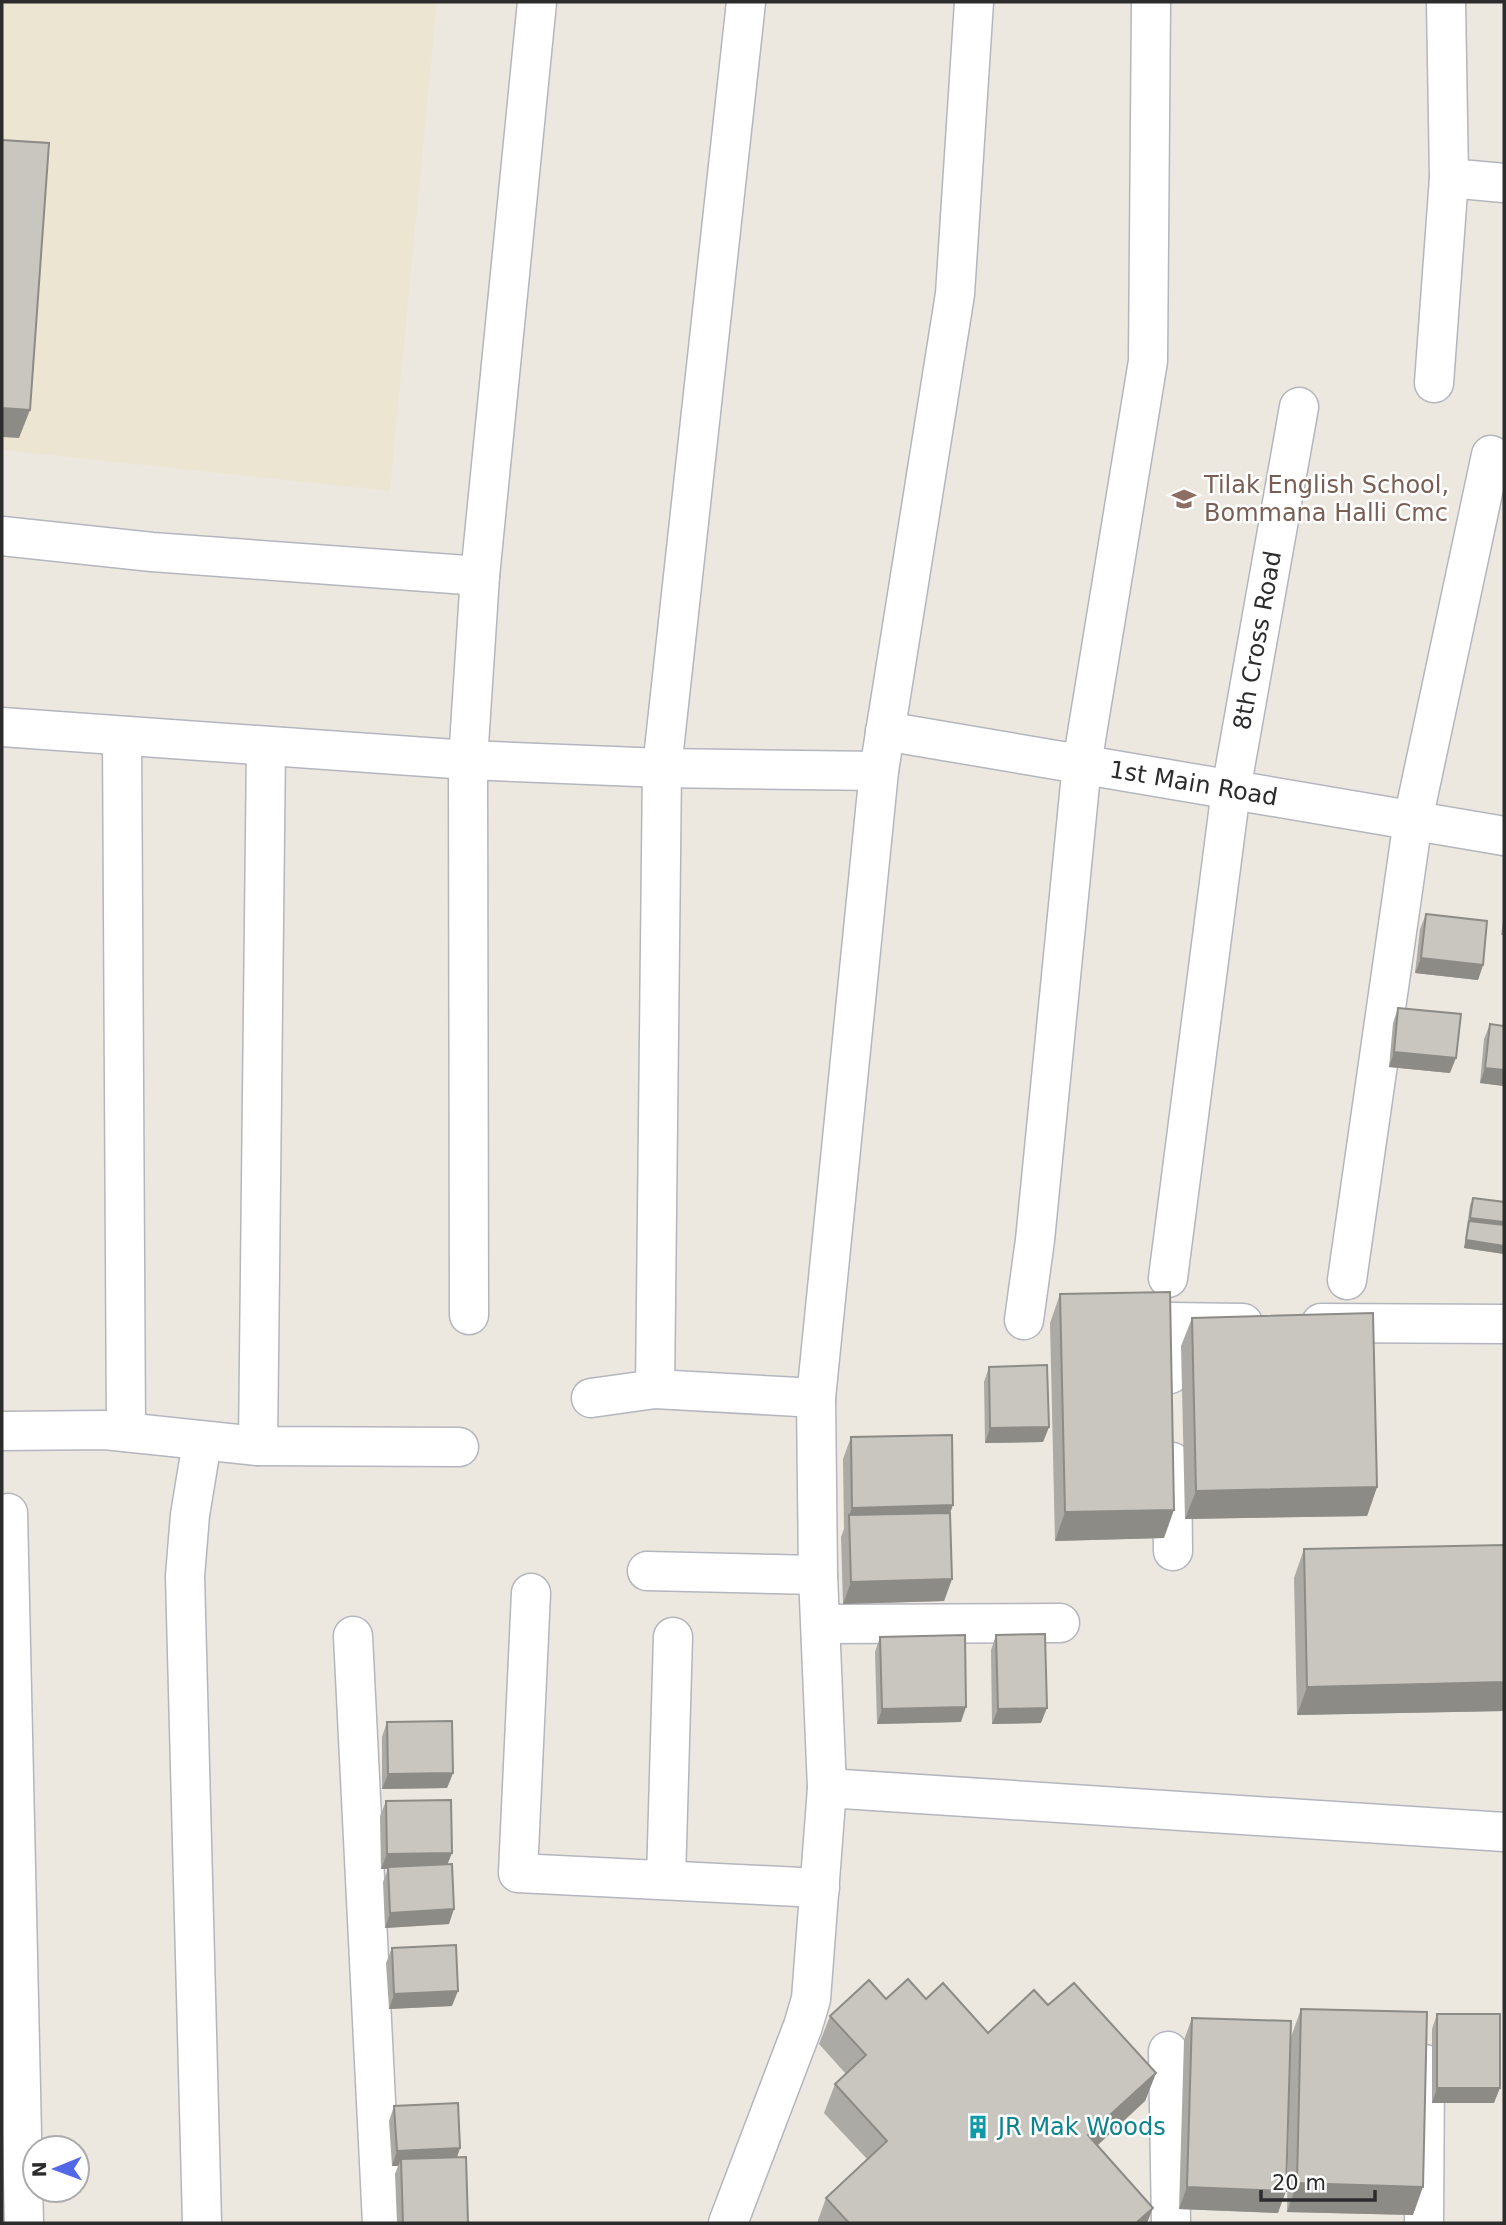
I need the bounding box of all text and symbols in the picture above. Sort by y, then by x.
place label: Tilak English School, Bommana Halli Cmc [1203,471,1449,527]
school or university icon: Tilak English School, Bommana Halli Cmc [1170,485,1198,513]
street label: 8th Cross Road [1228,549,1287,732]
street label: 1st Main Road [1107,755,1280,811]
building icon: JR Mak Woods [964,2113,992,2141]
place label: JR Mak Woods [996,2113,1166,2141]
north arrow [21,2134,91,2204]
scale bar [1261,2158,1375,2202]
text: N [28,2161,50,2177]
text: 20 m [1272,2171,1326,2195]

